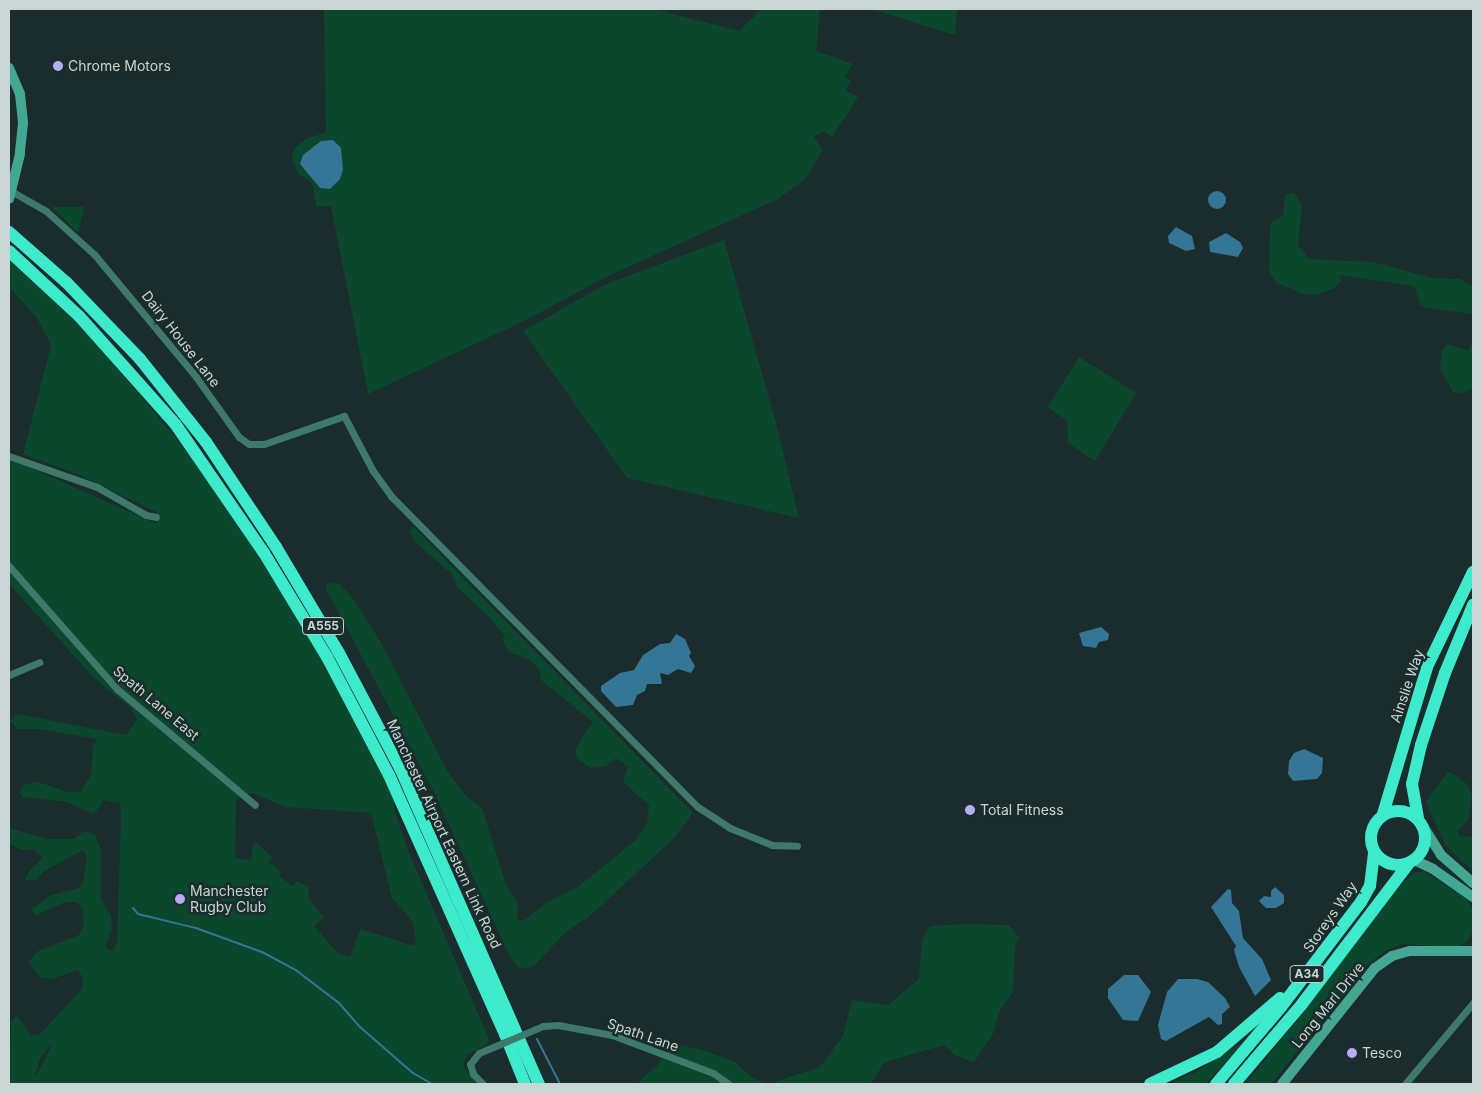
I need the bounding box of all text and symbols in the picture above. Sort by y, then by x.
place label: Chrome Motors [68,58,171,74]
marker: Chrome Motors [52,60,64,72]
street label: Dairy House Lane [138,288,224,390]
road number: A555 [302,616,344,636]
street label: Ainslie Way [1387,647,1427,725]
street label: Spath Lane East [110,662,202,744]
street label: Manchester Airport Eastern Link Road [383,717,505,951]
place label: Total Fitness [980,802,1064,818]
marker: Total Fitness [964,804,976,816]
street label: Storeys Way [1299,878,1361,956]
place label: Manchester Rugby Club [190,883,268,916]
marker: Manchester Rugby Club [174,893,186,905]
street label: Long Marl Drive [1288,959,1368,1051]
road number: A34 [1290,964,1324,984]
street label: Spath Lane [605,1015,681,1055]
place label: Tesco [1362,1045,1402,1061]
marker: Tesco [1346,1047,1358,1059]

